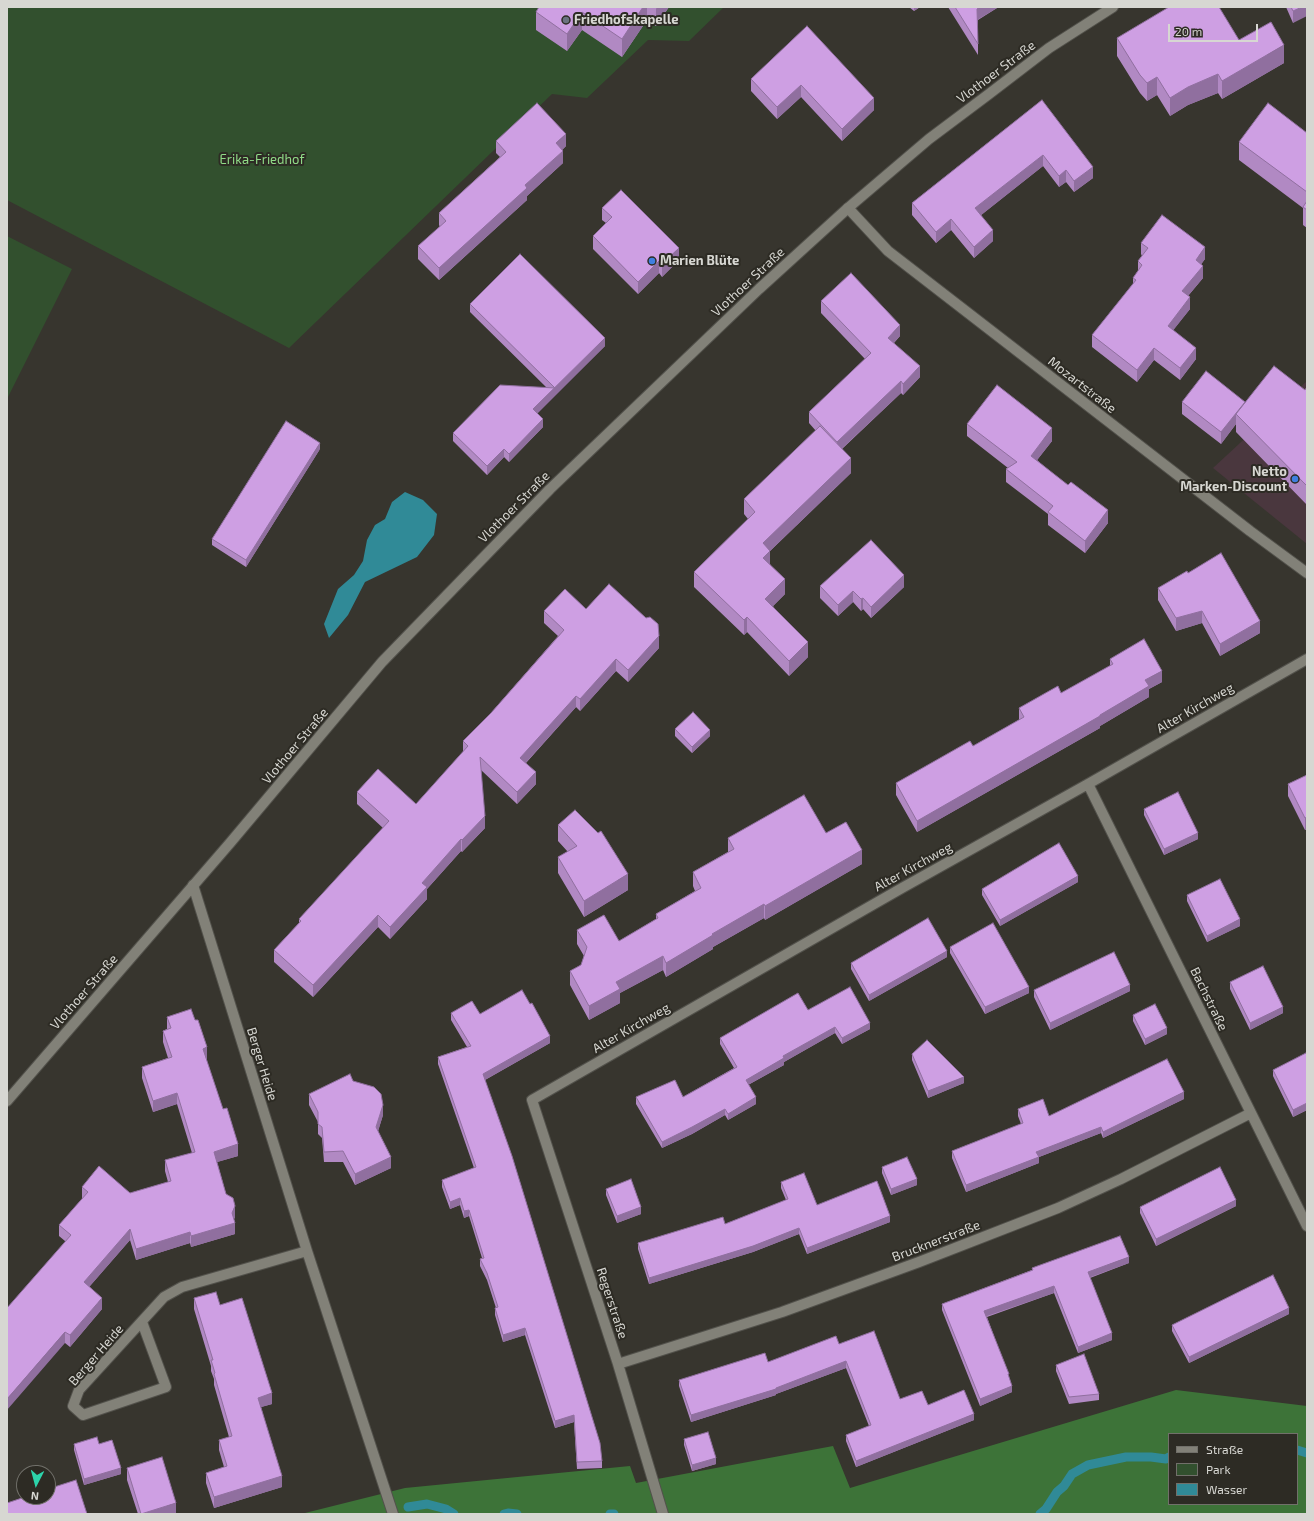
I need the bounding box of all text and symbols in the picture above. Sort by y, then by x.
place label: Friedhofskapelle [574,12,679,28]
marker: Friedhofskapelle [561,15,571,25]
scale bar [1170,16,1260,42]
text: 20 m [1175,24,1202,38]
street label: Vlothoer Straße [954,37,1038,107]
park label: Erika-Friedhof [220,152,304,168]
street label: Vlothoer Straße [708,244,788,320]
place label: Marien Blüte [660,253,739,269]
marker: Marien Blüte [647,256,657,266]
street label: Mozartstraße [1045,353,1119,417]
place label: Netto Marken-Discount [1180,464,1287,495]
street label: Vlothoer Straße [475,468,553,546]
marker: Netto Marken-Discount [1290,474,1300,484]
street label: Alter Kirchweg [1154,680,1236,736]
street label: Vlothoer Straße [259,705,331,787]
street label: Alter Kirchweg [871,839,955,895]
street label: Vlothoer Straße [47,951,121,1033]
street label: Bachstraße [1187,965,1231,1033]
street label: Alter Kirchweg [590,1000,672,1056]
street label: Berger Heide [243,1025,281,1103]
street label: Brucknerstraße [890,1217,982,1265]
street label: Regerstraße [593,1265,631,1341]
street label: Berger Heide [65,1321,127,1389]
legend [1168,1433,1298,1505]
text: Straße [1206,1442,1243,1456]
text: Park [1206,1462,1231,1476]
north arrow [16,1465,56,1505]
text: Wasser [1206,1482,1247,1496]
text: N [30,1490,39,1503]

